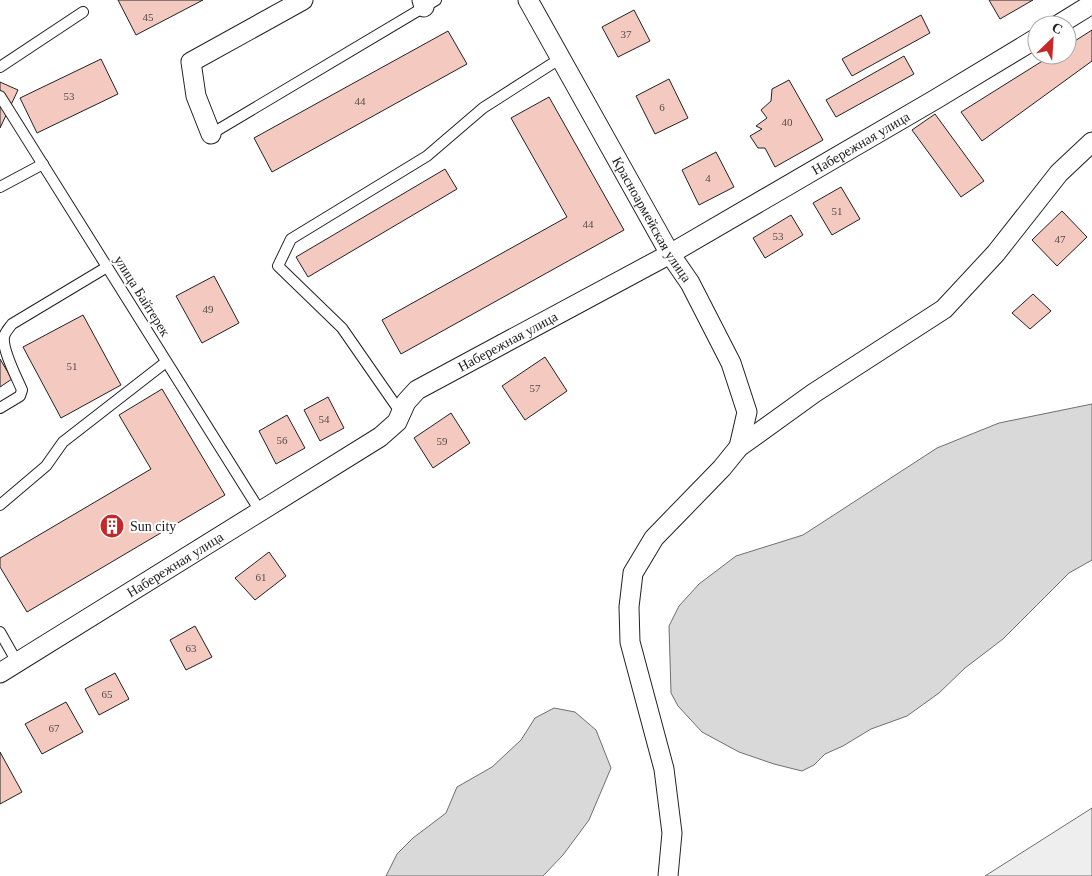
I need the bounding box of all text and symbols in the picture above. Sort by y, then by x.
house number: 45 [143,11,154,23]
north arrow [1027,15,1077,65]
text: С [1050,20,1065,38]
house number: 37 [621,28,632,40]
house number: 53 [64,90,75,102]
house number: 44 [355,95,366,107]
house number: 6 [659,101,665,113]
street label: Набережная улица [809,108,913,177]
house number: 40 [782,116,793,128]
street label: Красноармейская улица [610,154,695,285]
house number: 4 [705,172,711,184]
house number: 51 [832,205,843,217]
house number: 44 [583,218,594,230]
house number: 53 [773,230,784,242]
house number: 47 [1055,233,1066,245]
street label: улица Байтерек [111,253,173,339]
house number: 49 [203,303,214,315]
street label: Набережная улица [455,308,561,374]
house number: 51 [67,360,78,372]
house number: 57 [530,382,541,394]
house number: 54 [319,413,330,425]
house number: 56 [277,434,288,446]
house number: 59 [437,435,448,447]
building icon: Sun city [99,513,125,539]
place label: Sun city [130,519,176,534]
street label: Набережная улица [124,528,227,600]
house number: 61 [256,571,267,583]
house number: 63 [186,642,197,654]
house number: 65 [102,688,113,700]
house number: 67 [49,722,60,734]

